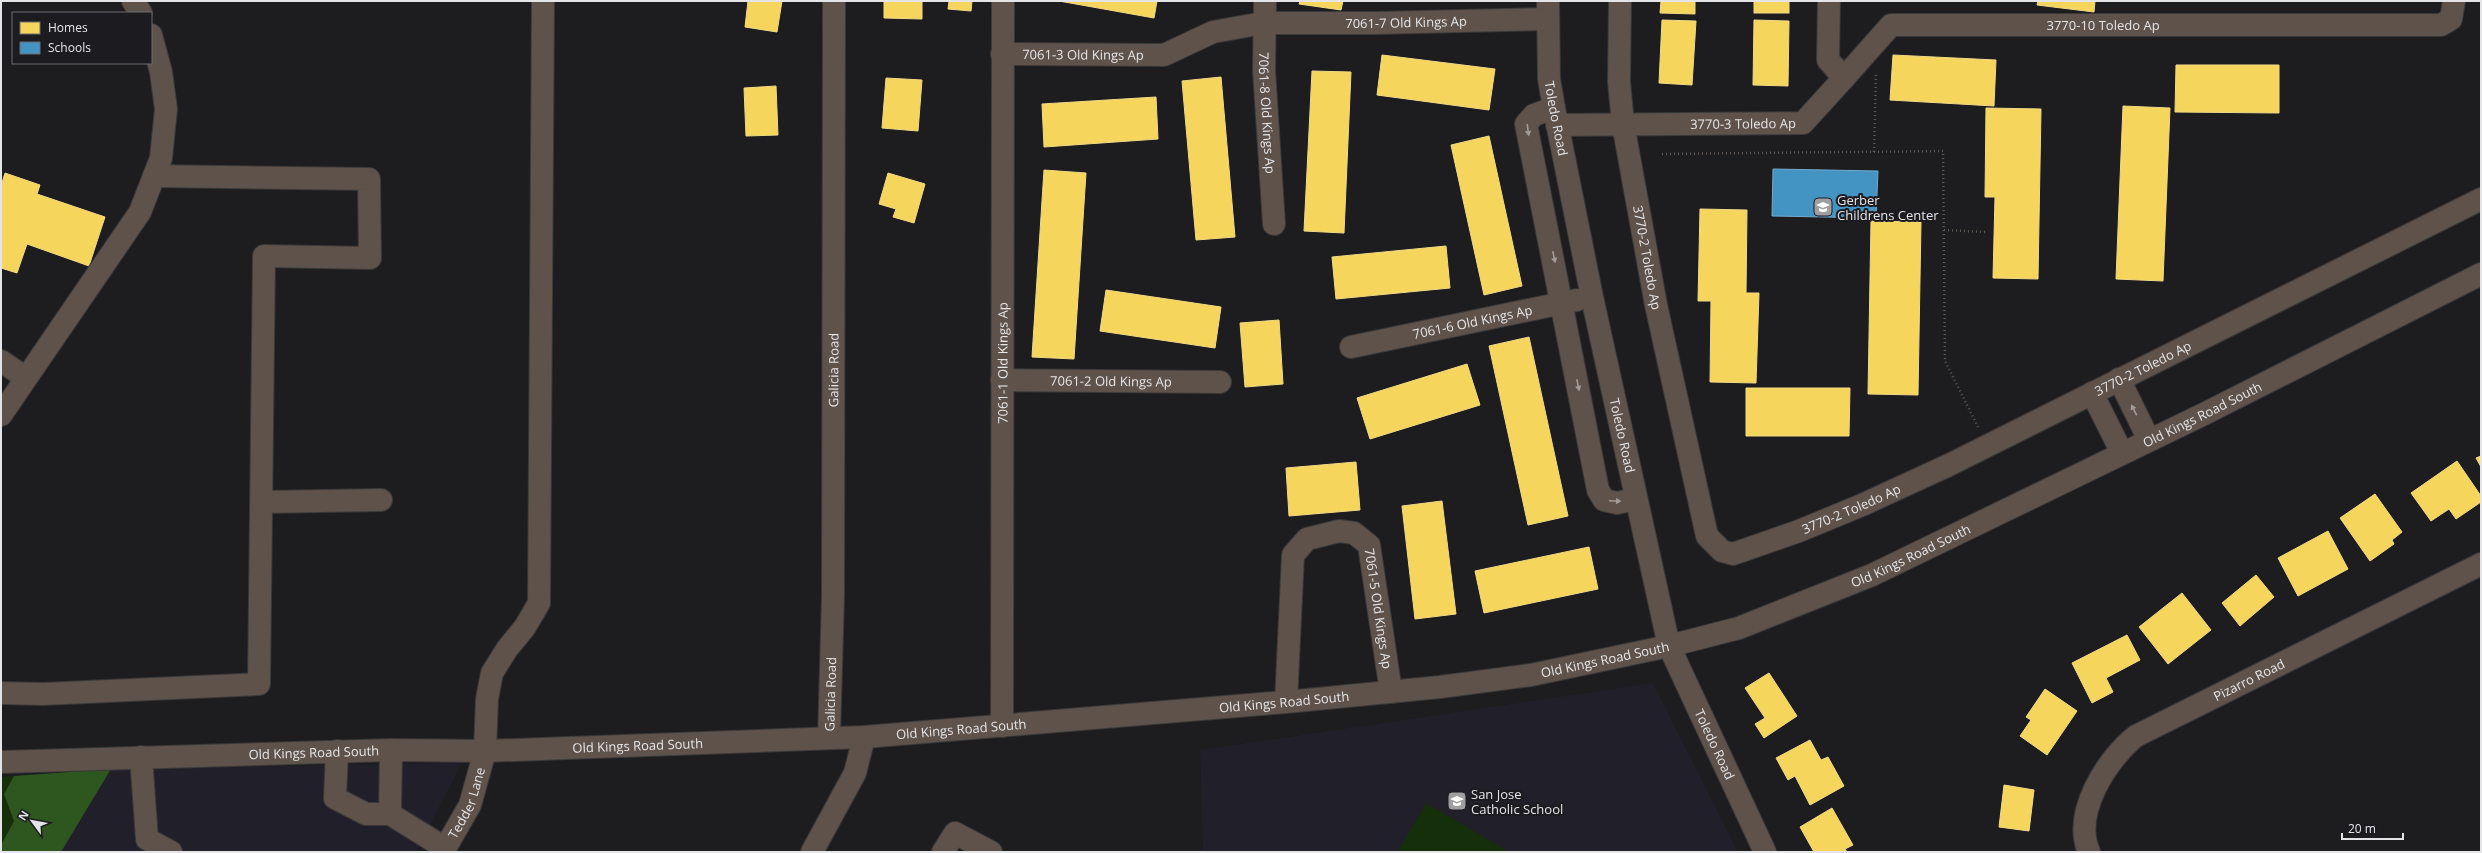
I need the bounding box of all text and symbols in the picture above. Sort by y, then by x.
legend [12,12,152,64]
street label: 7061-7 Old Kings Ap [1345,12,1467,32]
street label: 3770-10 Toledo Ap [2046,16,2160,34]
text: Homes [48,19,88,36]
text: Schools [48,39,91,56]
street label: 7061-3 Old Kings Ap [1022,45,1144,64]
street label: 7061-8 Old Kings Ap [1255,52,1280,174]
street label: Toledo Road [1540,80,1572,157]
street label: 3770-3 Toledo Ap [1690,114,1796,133]
one-way arrow [1525,124,1531,136]
place label: Gerber Childrens Center [1837,191,1939,224]
school or university icon: Gerber Childrens Center [1812,196,1834,218]
street label: 3770-2 Toledo Ap [1629,204,1666,312]
one-way arrow [1551,251,1557,263]
street label: 7061-6 Old Kings Ap [1411,301,1534,343]
street label: 7061-1 Old Kings Ap [993,302,1012,424]
street label: Galicia Road [824,333,842,407]
street label: 3770-2 Toledo Ap [2092,336,2194,400]
street label: 7061-2 Old Kings Ap [1050,371,1172,391]
street label: Old Kings Road South [2140,377,2265,451]
one-way arrow [1576,379,1582,391]
street label: Toledo Road [1606,396,1640,474]
one-way arrow [2131,404,2137,415]
street label: 3770-2 Toledo Ap [1799,479,1903,538]
one-way arrow [1608,498,1621,505]
street label: Old Kings Road South [1848,520,1974,592]
street label: 7061-5 Old Kings Ap [1361,547,1396,670]
street label: Old Kings Road South [1539,637,1671,682]
street label: Pizarro Road [2210,654,2288,705]
street label: Galicia Road [820,657,840,732]
street label: Old Kings Road South [1218,687,1350,717]
street label: Toledo Road [1691,706,1739,782]
street label: Old Kings Road South [895,715,1027,743]
street label: Old Kings Road South [572,734,703,757]
street label: Old Kings Road South [248,741,379,763]
street label: Tedder Lane [444,765,489,842]
place label: San Jose Catholic School [1471,785,1563,818]
school or university icon: San Jose Catholic School [1446,790,1468,812]
north arrow [12,801,52,841]
text: N [14,808,32,823]
scale bar [2342,815,2403,841]
text: 20 m [2348,820,2376,837]

